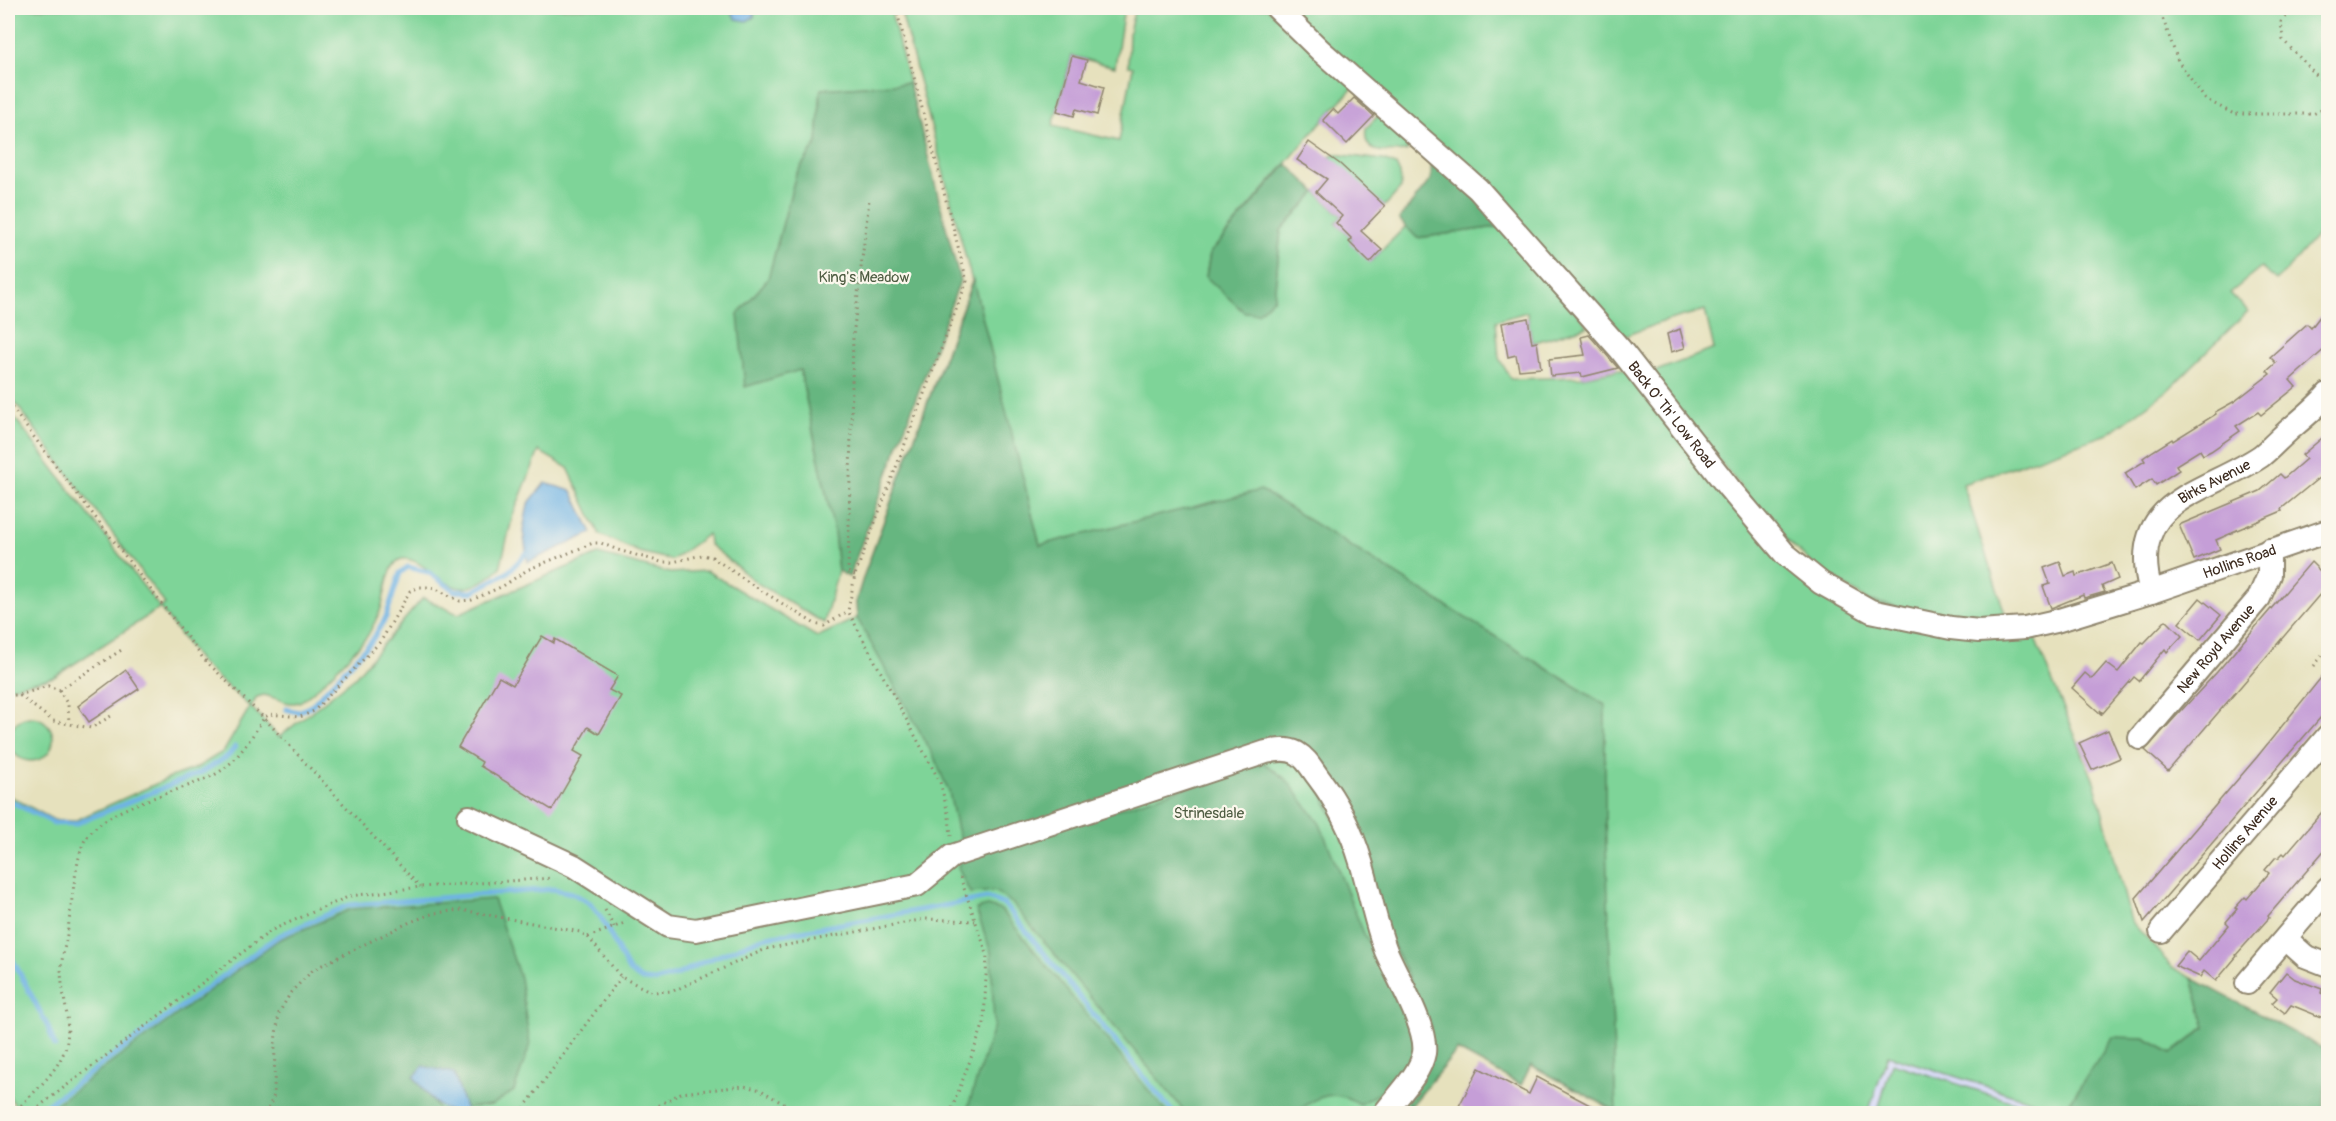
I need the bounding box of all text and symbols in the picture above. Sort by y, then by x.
park label: King's Meadow [819,268,909,287]
street label: Back O' Th' Low Road [1624,357,1719,472]
street label: Birks Avenue [2174,455,2254,508]
street label: Hollins Road [2200,540,2279,583]
street label: New Royd Avenue [2173,600,2259,697]
street label: Hollins Avenue [2208,792,2282,874]
park label: Strinesdale [1174,804,1245,823]

